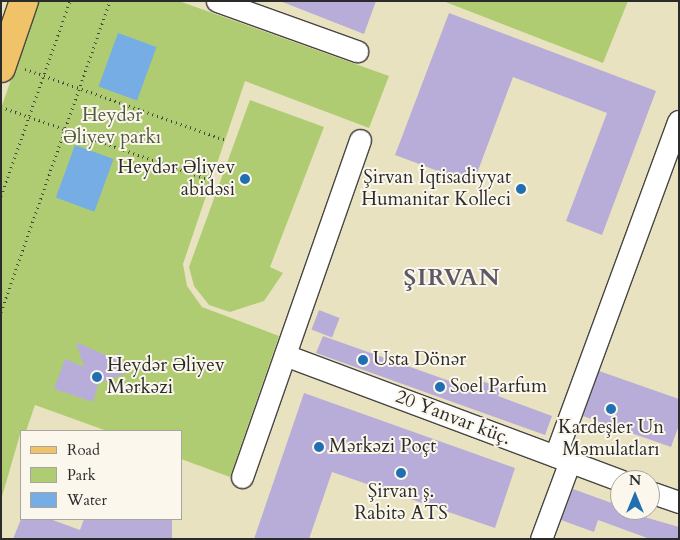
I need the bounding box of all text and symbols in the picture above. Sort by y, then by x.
park label: Heydər Əliyev parkı [63,105,161,149]
place label: Heydər Əliyev abidəsi [118,157,235,201]
place label: Şirvan İqtisadiyyat Humanitar Kolleci [361,167,511,211]
marker: Heydər Əliyev abidəsi [239,173,251,185]
marker: Şirvan İqtisadiyyat Humanitar Kolleci [515,183,527,195]
district label: ŞIRVAN [403,264,501,292]
place label: Usta Dönər [373,349,466,371]
marker: Usta Dönər [357,354,369,366]
place label: Heydər Əliyev Mərkəzi [107,355,224,399]
marker: Heydər Əliyev Mərkəzi [91,371,103,383]
place label: Soel Parfum [450,376,547,398]
marker: Soel Parfum [434,381,446,393]
street label: 20 Yanvar küç. [392,386,514,450]
marker: Kardeşler Un Məmulatları [605,403,617,415]
place label: Kardeşler Un Məmulatları [558,417,664,461]
legend [20,430,182,520]
place label: Mərkəzi Poçt [329,436,436,458]
text: Road [67,440,100,460]
marker: Mərkəzi Poçt [313,441,325,453]
text: Park [67,465,96,485]
marker: Şirvan ş. Rabitə ATS [395,467,407,479]
north arrow [610,470,660,520]
text: N [629,471,641,490]
place label: Şirvan ş. Rabitə ATS [354,481,448,525]
text: Water [67,490,107,510]

